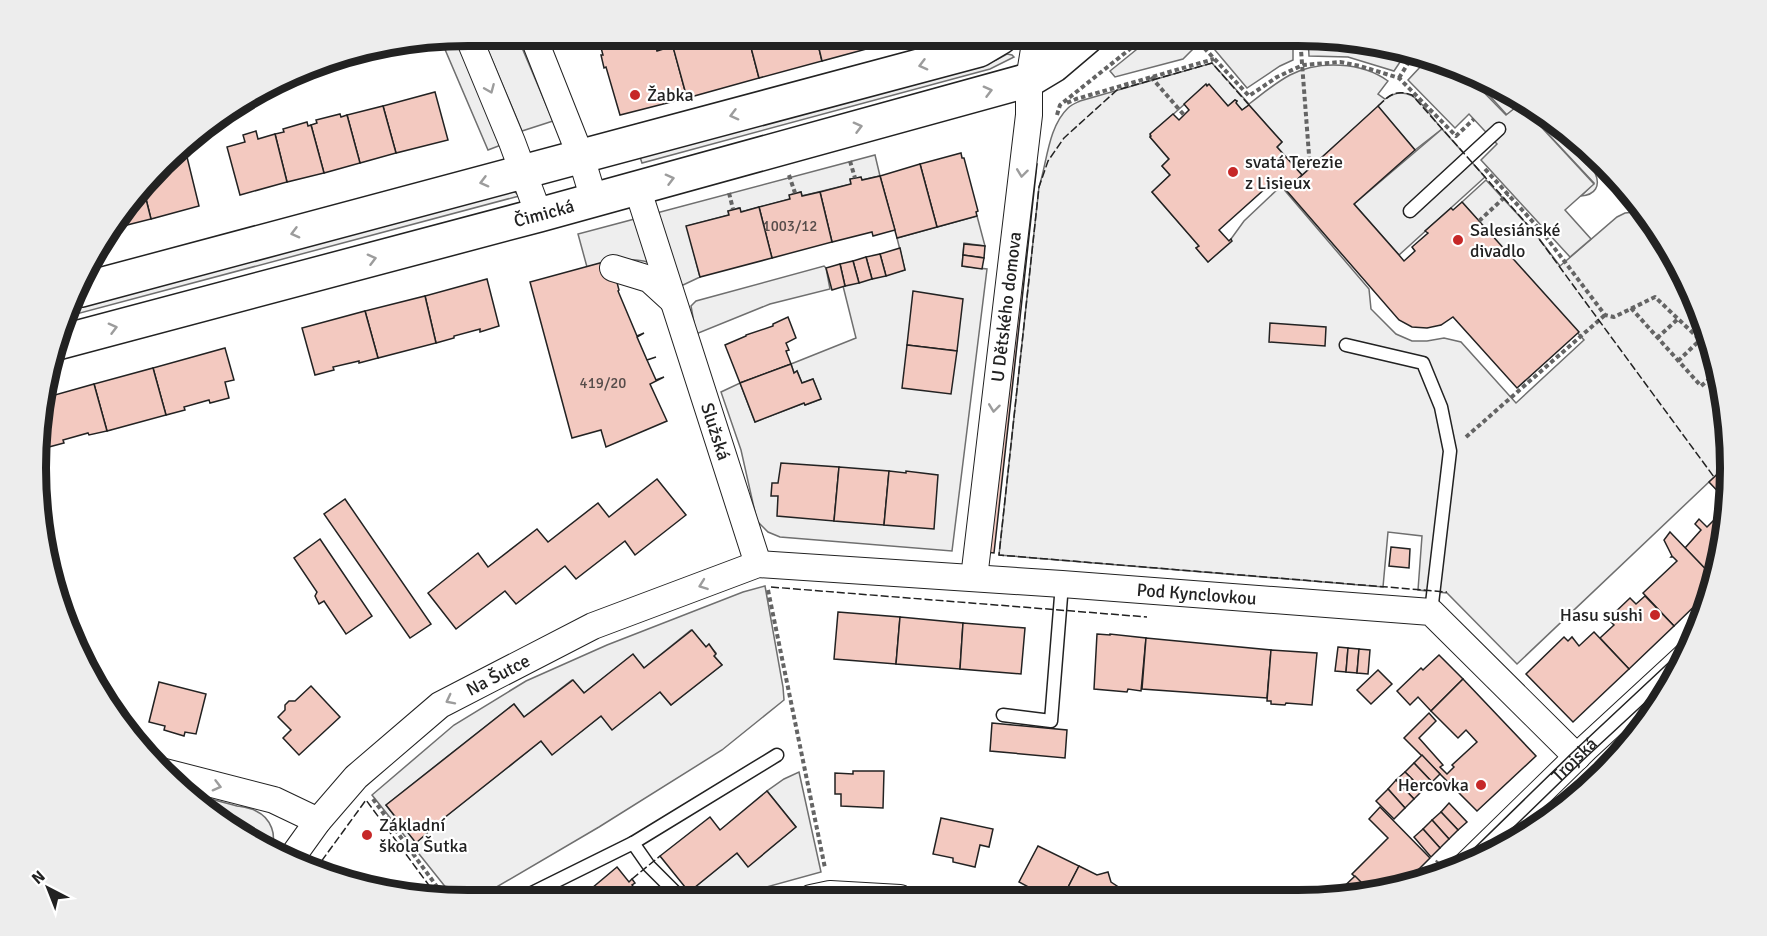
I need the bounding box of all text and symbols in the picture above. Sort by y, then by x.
one-way arrow [918,58,929,70]
one-way arrow [483,83,495,94]
place label: Žabka [647,84,694,106]
one-way arrow [982,86,992,98]
marker: Žabka [628,88,642,102]
one-way arrow [729,108,739,121]
one-way arrow [853,121,863,134]
place label: svatá Terezie z Lisieux [1245,151,1343,194]
marker: svatá Terezie z Lisieux [1226,165,1240,179]
one-way arrow [1016,168,1028,178]
one-way arrow [665,173,675,186]
one-way arrow [479,175,489,188]
street label: Čimická [511,195,577,232]
house number: 1003/12 [763,217,817,235]
place label: Salesiánské divadlo [1470,219,1561,262]
one-way arrow [291,225,301,238]
street label: U Dětského domova [986,230,1026,383]
marker: Salesiánské divadlo [1451,233,1465,247]
one-way arrow [367,254,377,266]
one-way arrow [108,322,118,335]
house number: 419/20 [580,374,626,392]
street label: Služská [696,400,735,463]
one-way arrow [988,404,1001,413]
one-way arrow [698,578,709,590]
street label: Pod Kynclovkou [1136,579,1257,610]
place label: Hasu sushi [1560,604,1643,626]
marker: Hasu sushi [1648,608,1662,622]
street label: Na Šutce [462,650,534,701]
one-way arrow [445,693,456,704]
street label: Trojská [1547,732,1602,786]
place label: Hercovka [1398,774,1469,796]
one-way arrow [212,778,222,791]
marker: Hercovka [1474,778,1488,792]
place label: Základní škola Šutka [379,814,468,857]
marker: Základní škola Šutka [360,828,374,842]
north arrow [18,858,78,918]
text: N [28,866,49,889]

